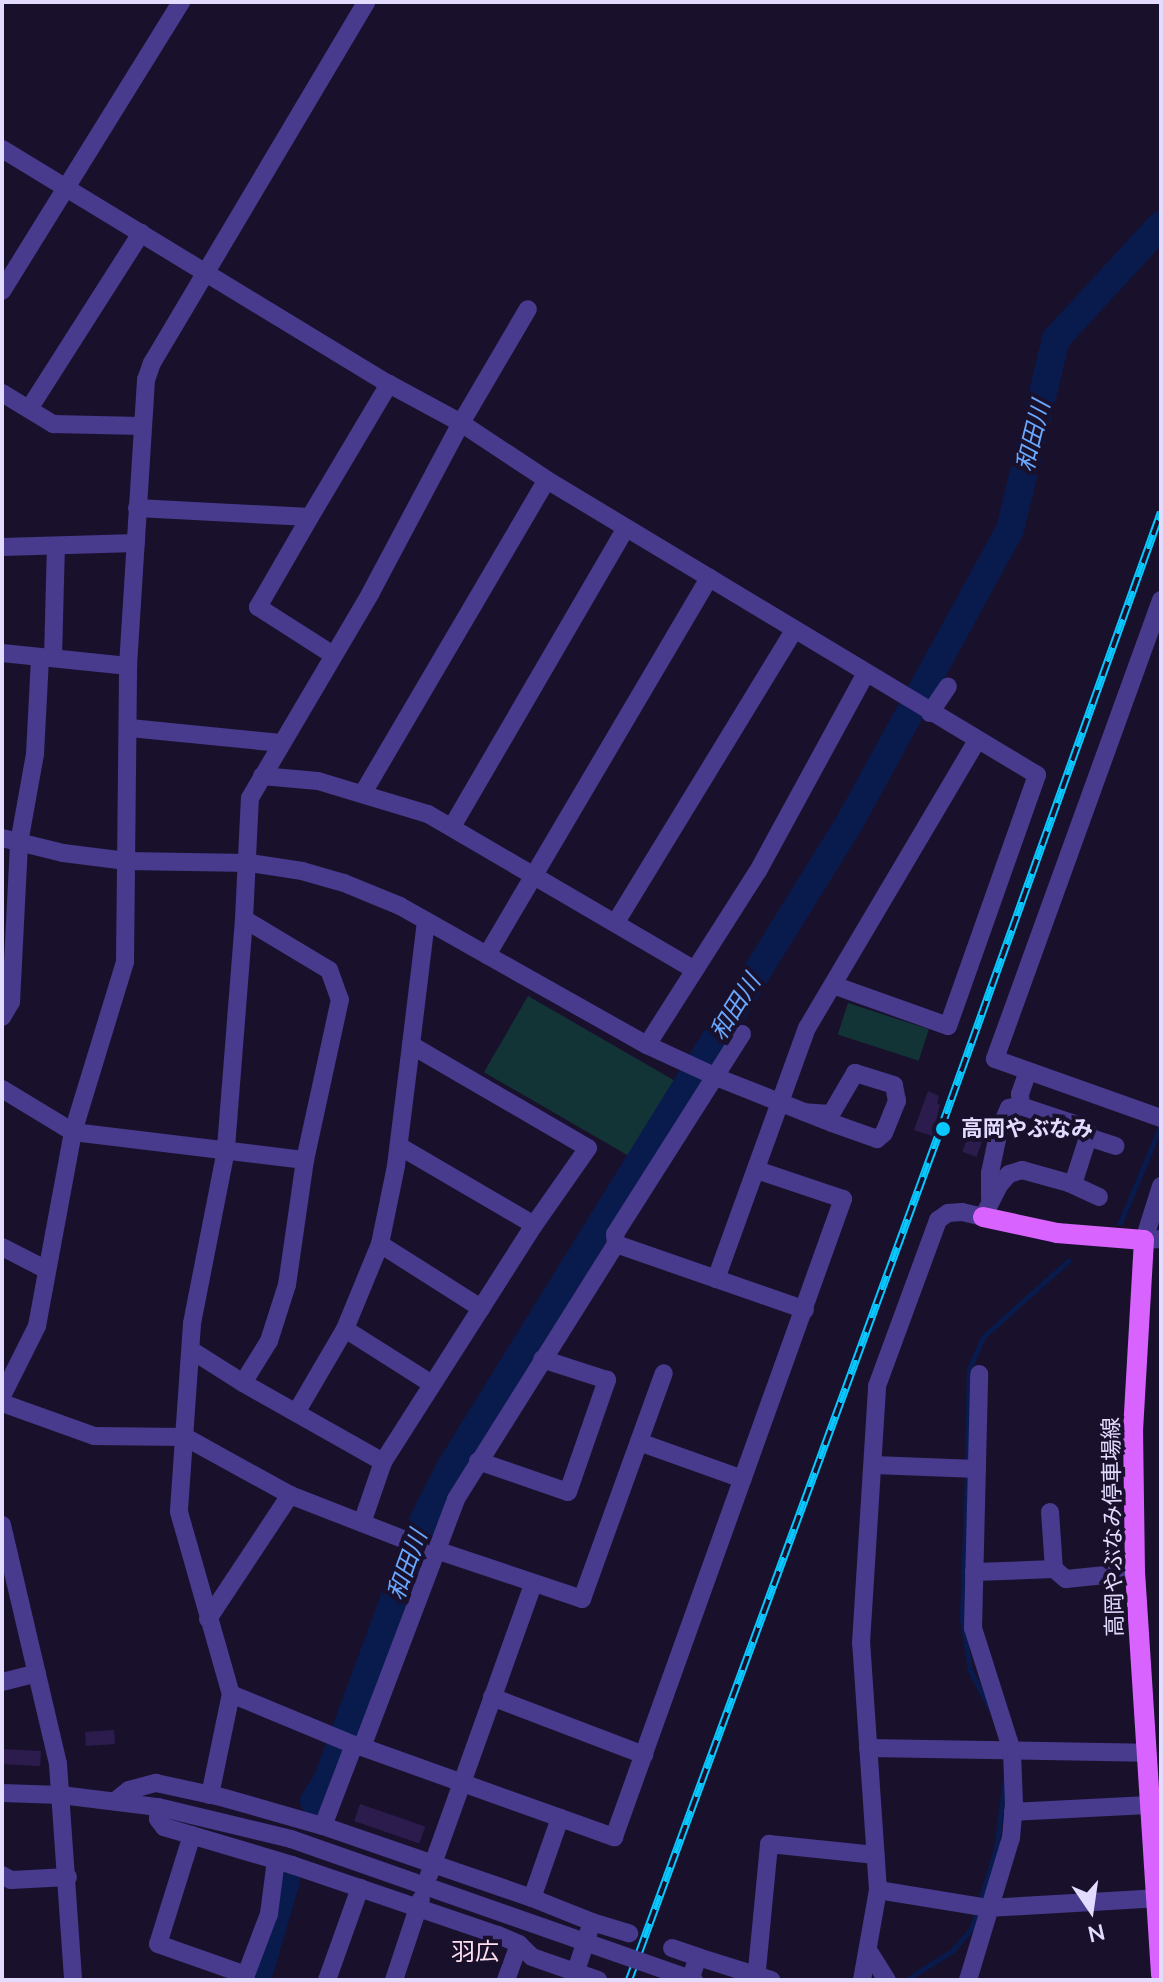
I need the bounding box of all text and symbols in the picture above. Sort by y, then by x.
water label: 和田川 [1010,398,1056,474]
water label: 和田川 [704,969,766,1045]
place label: 高岡やぶなみ [961,1116,1093,1142]
marker: 高岡やぶなみ [932,1118,954,1140]
street label: 高岡やぶなみ停車場線 [1098,1417,1128,1637]
water label: 和田川 [381,1526,433,1604]
north arrow [1051,1870,1131,1950]
text: N [1085,1918,1108,1949]
district label: 羽広 [451,1938,499,1966]

